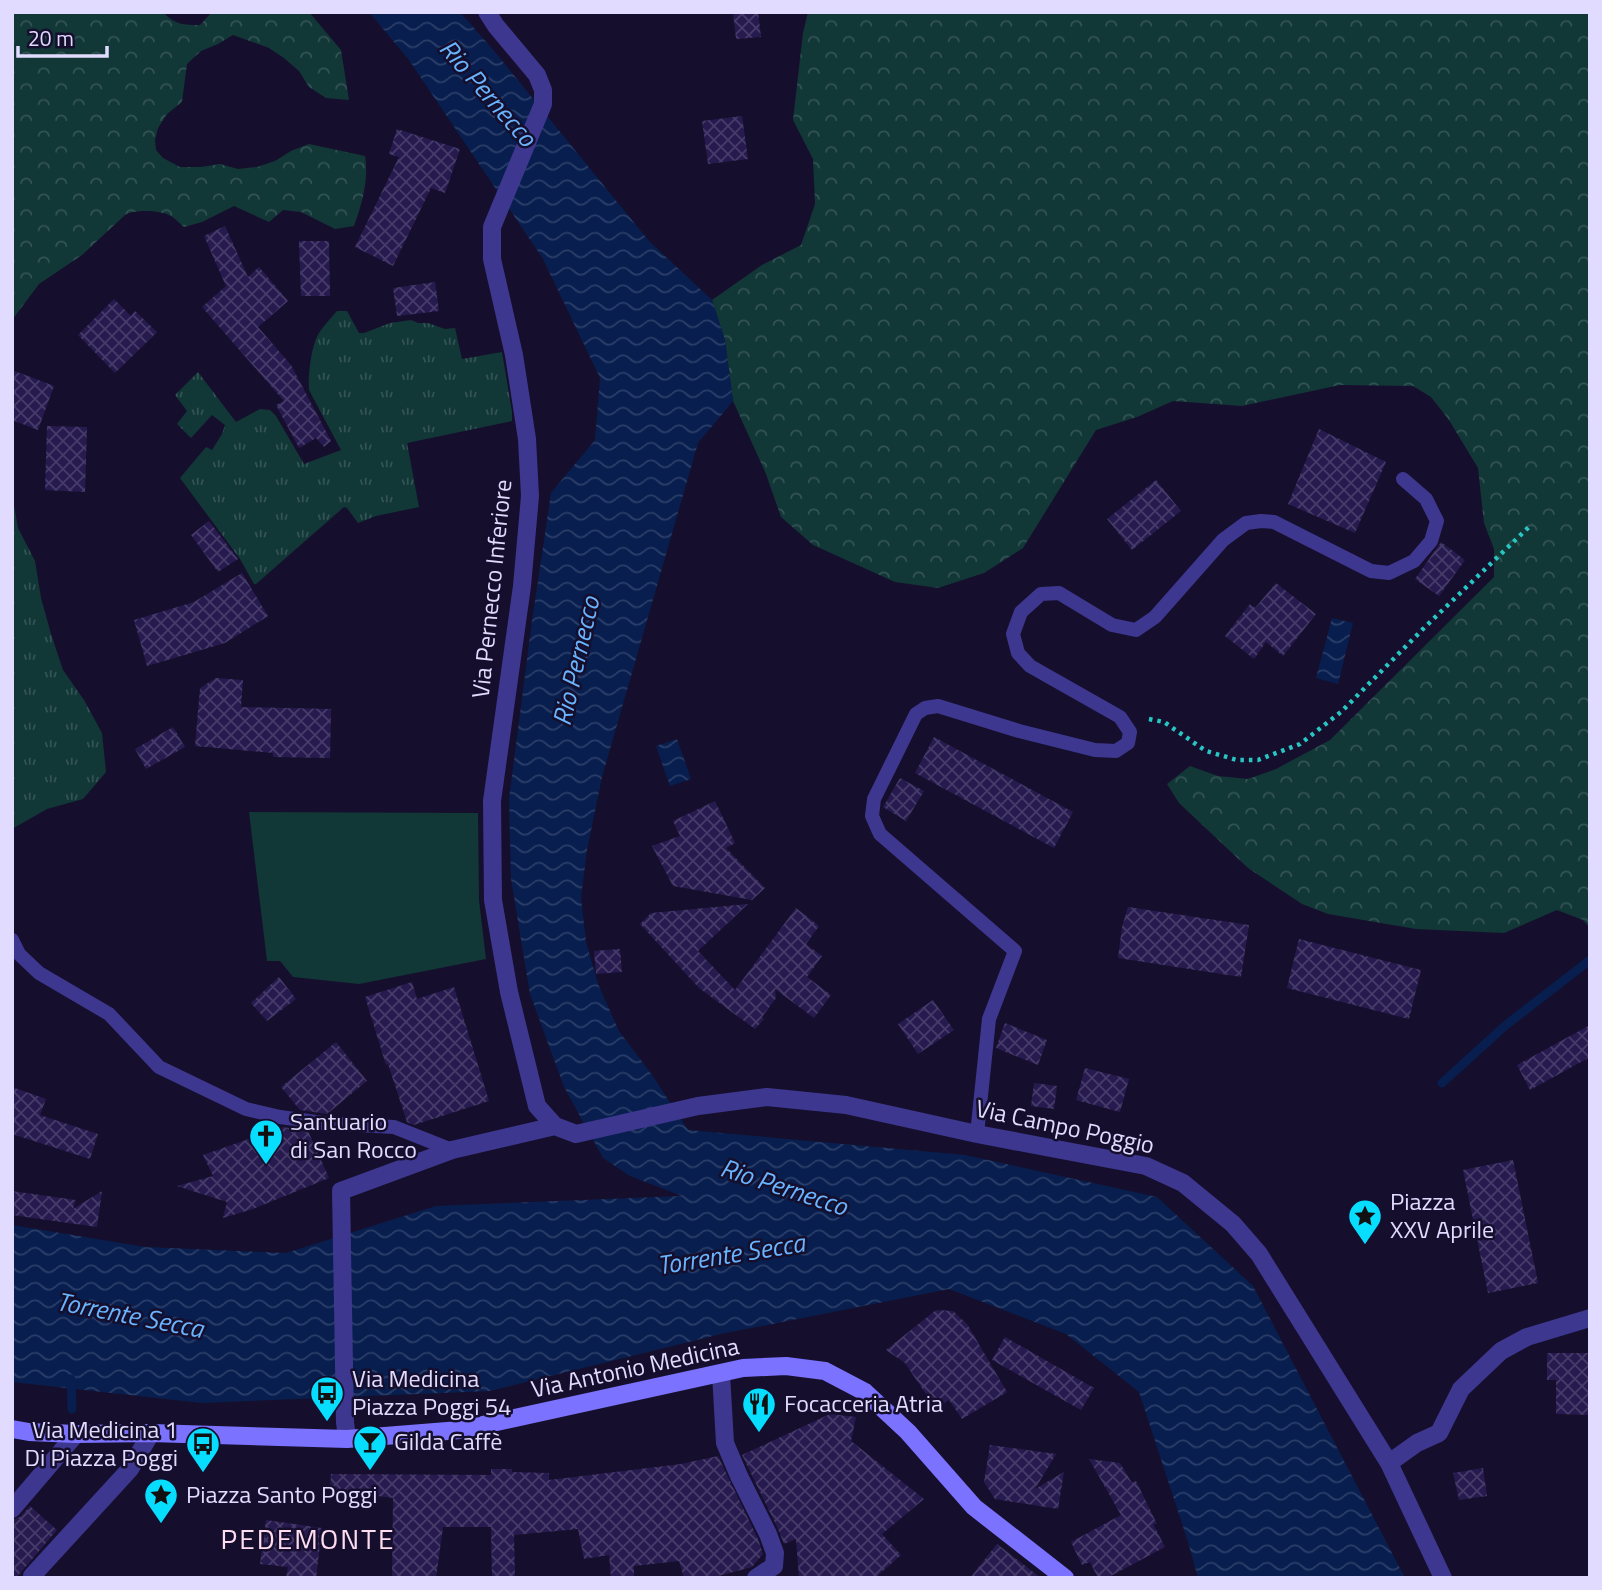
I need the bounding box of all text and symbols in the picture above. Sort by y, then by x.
scale bar [18,14,107,58]
text: 20 m [28,22,74,54]
water label: Rio Pernecco [431,30,547,156]
street label: Via Pernecco Inferiore [462,478,520,700]
water label: Rio Pernecco [542,591,610,729]
street label: Via Campo Poggio [973,1090,1158,1163]
place label: Santuario di San Rocco [290,1103,417,1167]
church icon: Santuario di San Rocco [247,1117,285,1166]
water label: Rio Pernecco [716,1148,854,1226]
place label: Piazza XXV Aprile [1390,1183,1494,1247]
place icon: Piazza XXV Aprile [1346,1197,1384,1246]
water label: Torrente Secca [654,1222,809,1284]
water label: Torrente Secca [53,1281,209,1348]
street label: Via Antonio Medicina [528,1327,742,1407]
place label: Via Medicina Piazza Poggi 54 [352,1360,512,1424]
bus stop icon: Via Medicina Piazza Poggi 54 [308,1374,346,1423]
restaurant icon: Focacceria Atria [740,1385,778,1434]
place label: Focacceria Atria [784,1385,943,1421]
place label: Via Medicina 1 Di Piazza Poggi [25,1411,178,1475]
bar icon: Gilda Caffè [351,1423,389,1472]
place label: Gilda Caffè [394,1423,502,1459]
bus stop icon: Via Medicina 1 Di Piazza Poggi [184,1425,222,1474]
place icon: Piazza Santo Poggi [142,1476,180,1525]
place label: Piazza Santo Poggi [186,1476,378,1512]
district label: PEDEMONTE [221,1517,395,1560]

